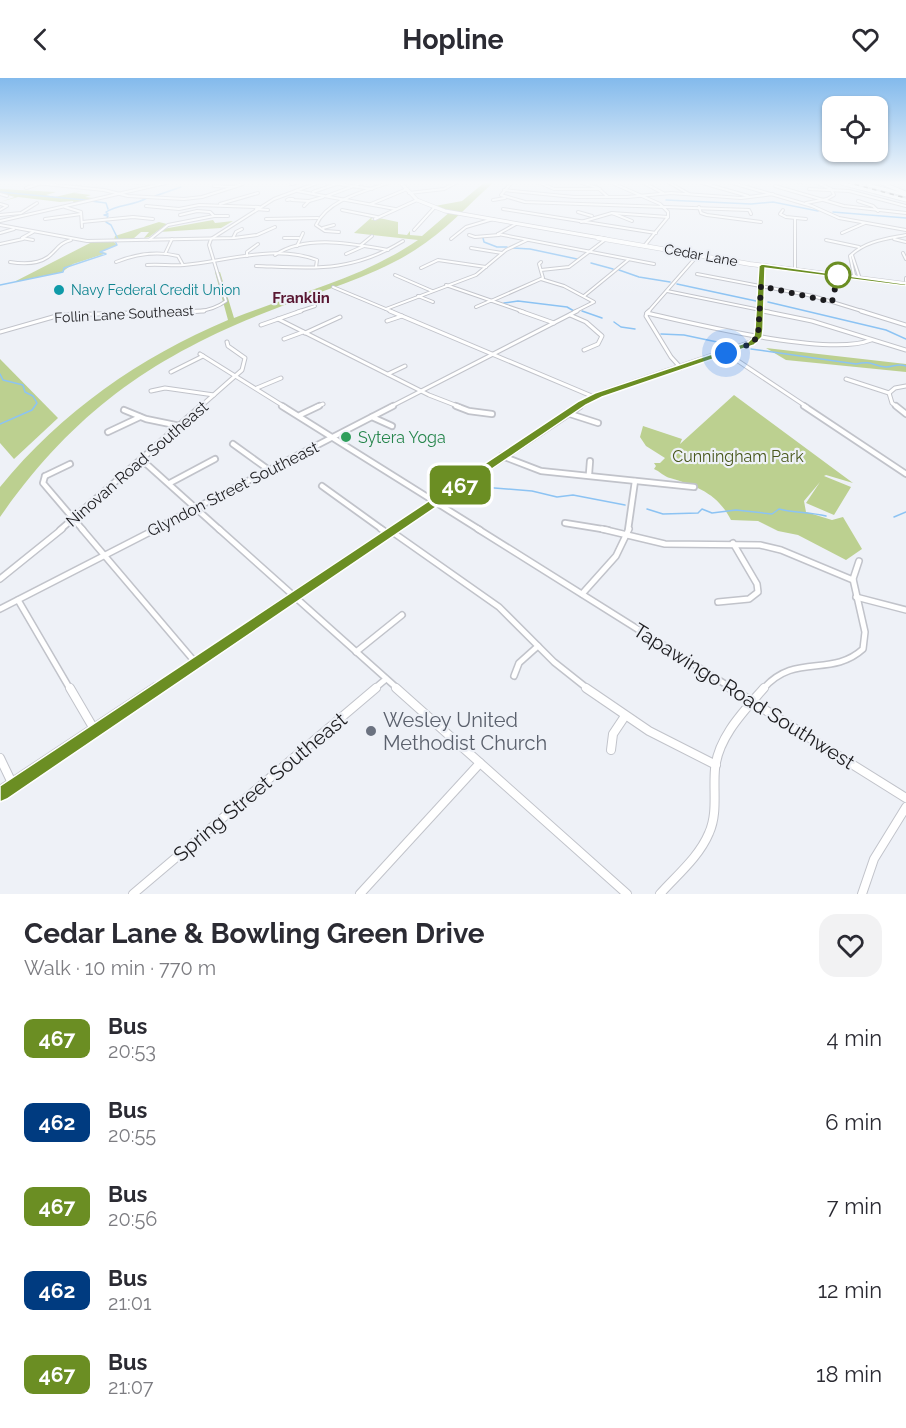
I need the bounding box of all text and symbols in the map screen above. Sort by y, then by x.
icon: back [24,23,57,56]
icon: heart [849,23,882,56]
text: Hopline [402,24,504,55]
map controls [822,96,888,162]
button: locate [822,96,888,162]
street label: Cedar Lane [663,241,739,269]
unlabelled marker [825,262,851,288]
place label: Navy Federal Credit Union [71,282,241,298]
marker: Navy Federal Credit Union [52,283,66,297]
district label: Franklin [272,289,330,307]
street label: Follin Lane Southeast [54,302,194,326]
your location [711,338,741,368]
street label: Ninovan Road Southeast [62,397,212,531]
place label: Sytera Yoga [358,428,446,447]
marker: Sytera Yoga [339,430,353,444]
street label: Glyndon Street Southeast [144,437,322,540]
park label: Cunningham Park [672,447,804,466]
line badge: 467 [426,466,494,504]
text: 467 [442,473,478,498]
street label: Tapawingo Road Southwest [629,618,859,774]
street label: Spring Street Southeast [168,707,352,867]
place label: Wesley United Methodist Church [383,708,547,755]
marker: Wesley United Methodist Church [364,724,378,738]
button: heart [819,914,882,977]
text: Cedar Lane & Bowling Green Drive [24,917,485,950]
text: Walk · 10 min · 770 m [24,956,216,980]
text: Bus [108,1013,147,1039]
text: 4 min [827,1025,882,1051]
text: 467 [39,1026,75,1051]
text: 20:53 [108,1039,156,1063]
text: Bus [108,1097,147,1123]
text: 6 min [825,1109,882,1135]
text: 462 [39,1110,75,1135]
text: 20:55 [108,1123,156,1147]
text: Bus [108,1181,147,1207]
text: 7 min [827,1193,882,1219]
text: 467 [39,1194,75,1219]
text: 20:56 [108,1207,157,1231]
text: Bus [108,1265,147,1291]
text: 12 min [818,1277,882,1303]
text: 462 [39,1278,75,1303]
text: 21:01 [108,1291,152,1315]
text: Bus [108,1349,147,1375]
text: 18 min [816,1361,882,1387]
text: 467 [39,1362,75,1387]
text: 21:07 [108,1375,154,1399]

